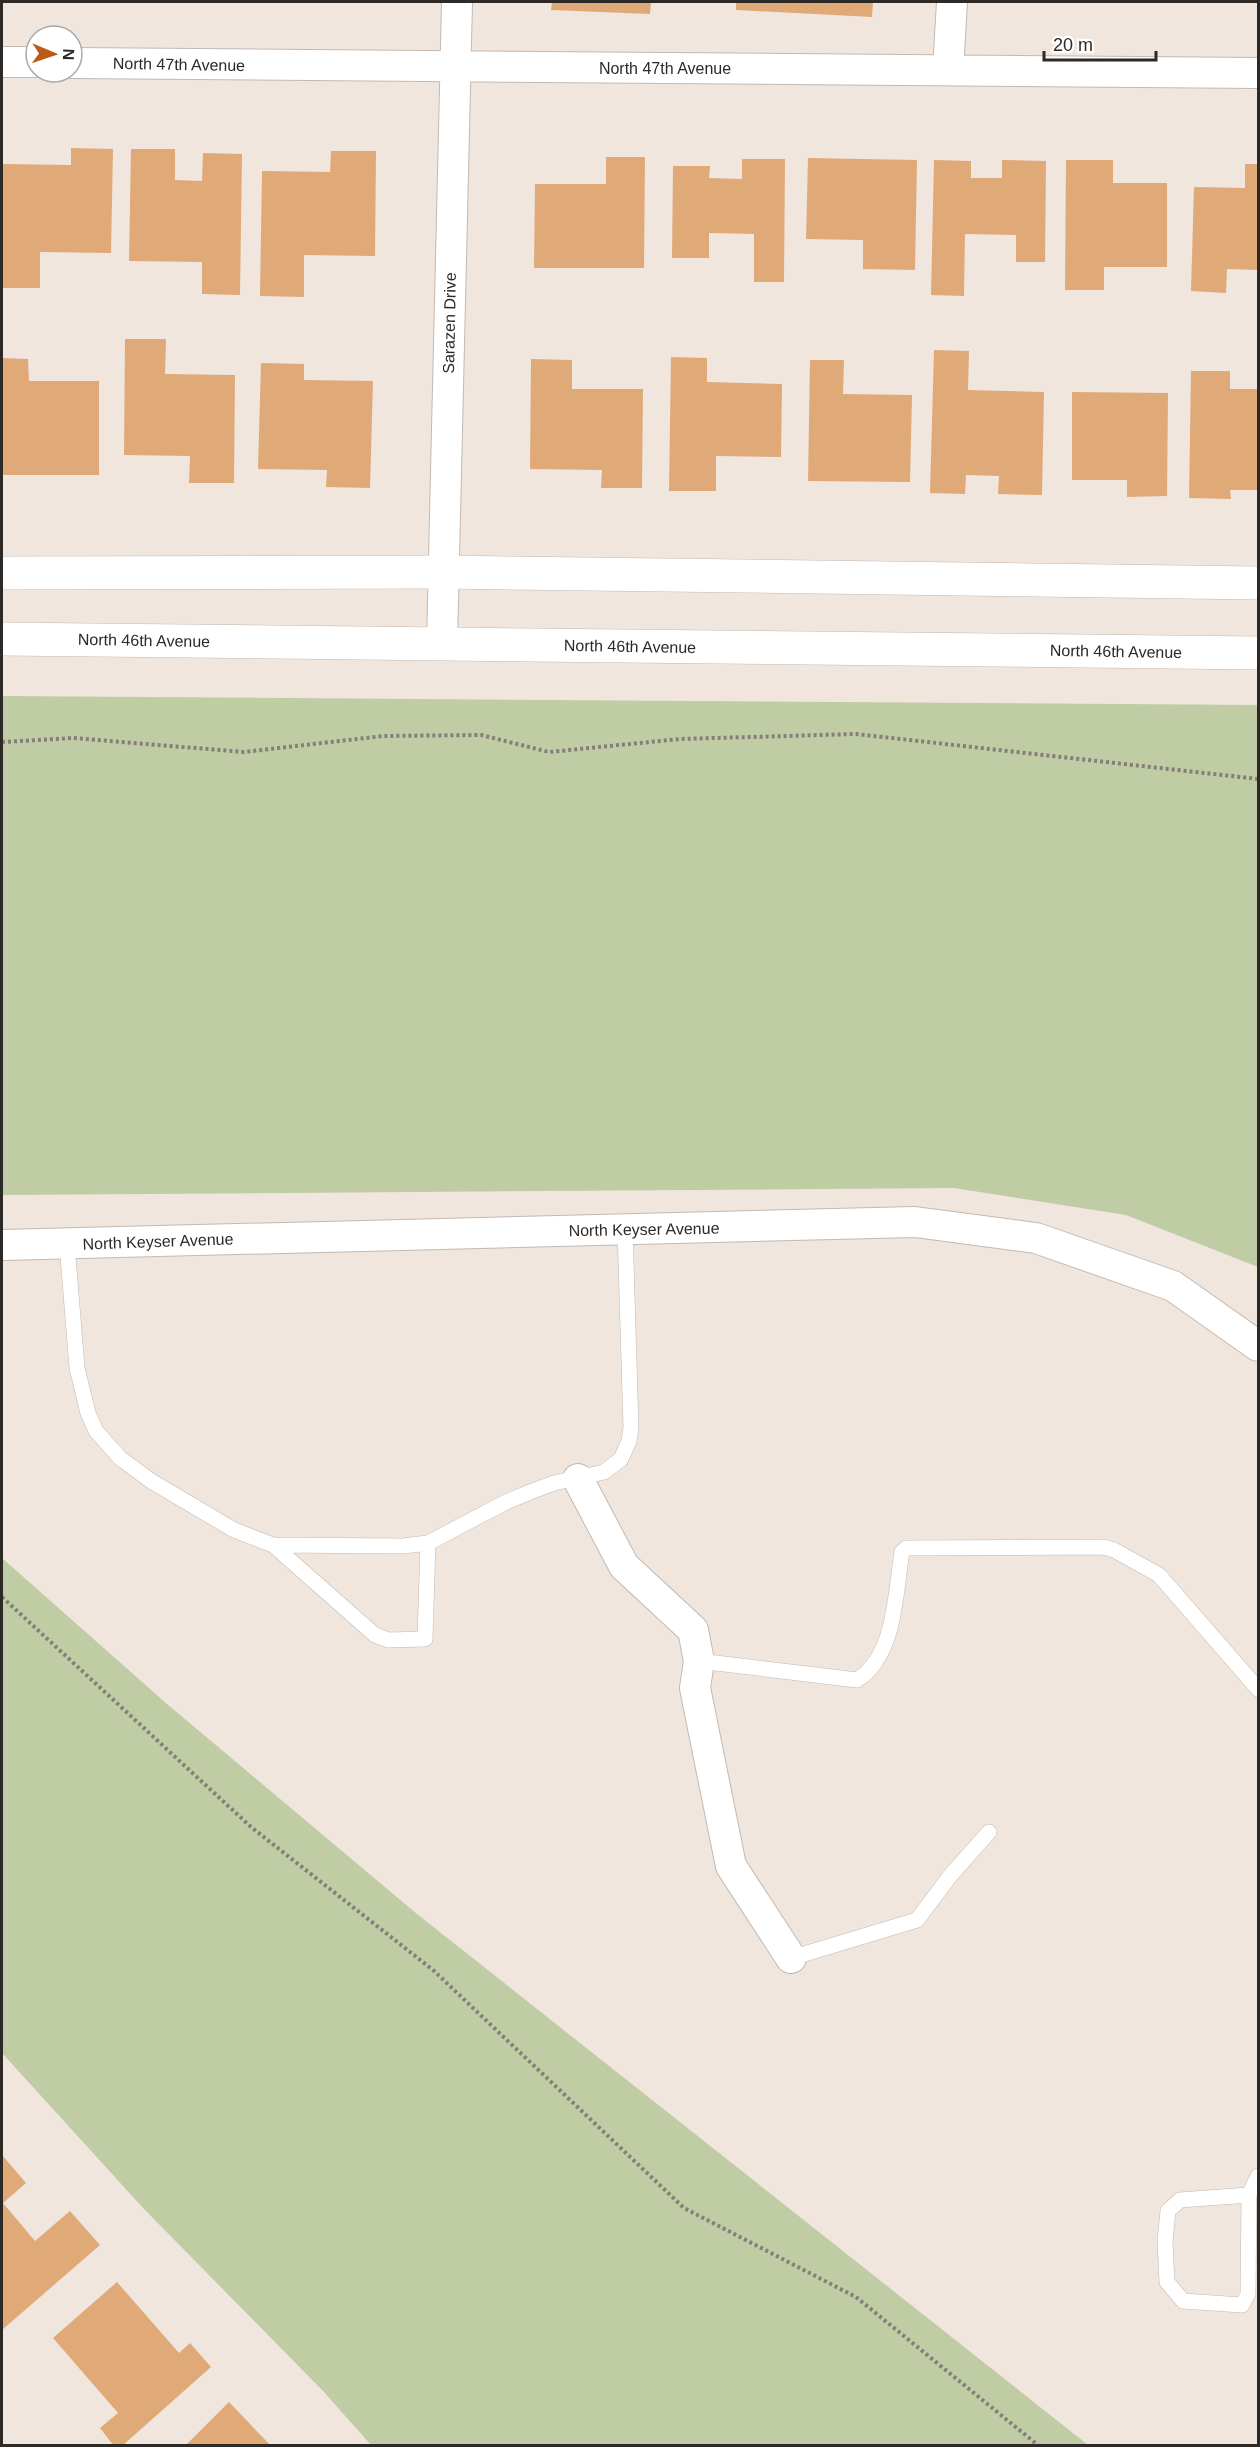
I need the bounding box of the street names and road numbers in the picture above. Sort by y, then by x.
street label: North 47th Avenue [113,55,245,74]
street label: North 47th Avenue [599,60,731,77]
street label: Sarazen Drive [440,272,459,374]
street label: North 46th Avenue [78,631,210,650]
street label: North 46th Avenue [564,637,696,656]
street label: North 46th Avenue [1050,642,1182,661]
street label: North Keyser Avenue [568,1220,720,1239]
street label: North Keyser Avenue [82,1230,234,1253]

